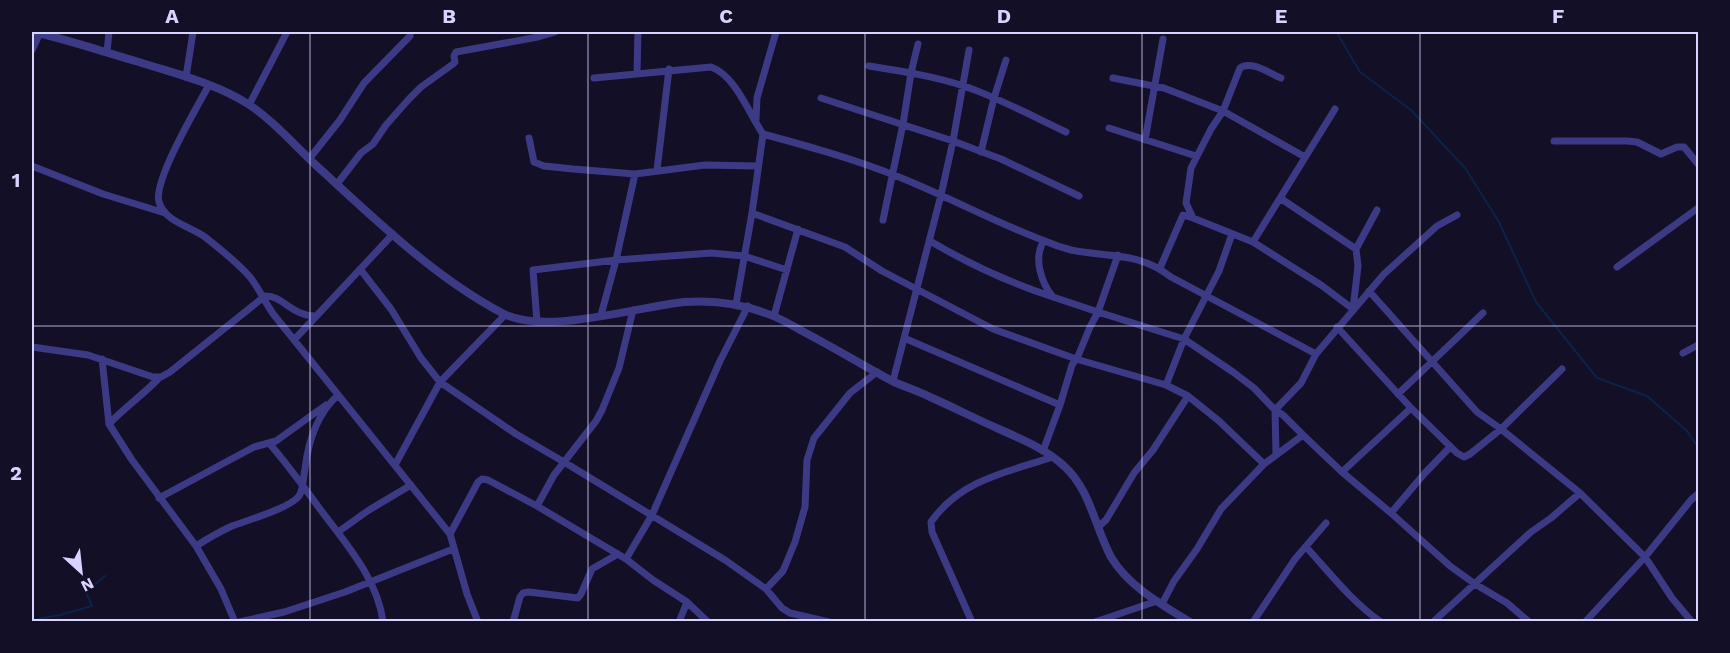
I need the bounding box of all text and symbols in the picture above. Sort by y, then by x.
text: A [165,4,179,28]
text: B [442,4,456,28]
text: C [719,4,733,28]
text: D [997,4,1011,28]
text: E [1275,4,1287,28]
text: F [1552,4,1564,28]
text: 1 [12,168,20,192]
text: 2 [10,461,22,485]
north arrow [51,542,111,602]
text: N [78,574,97,596]

